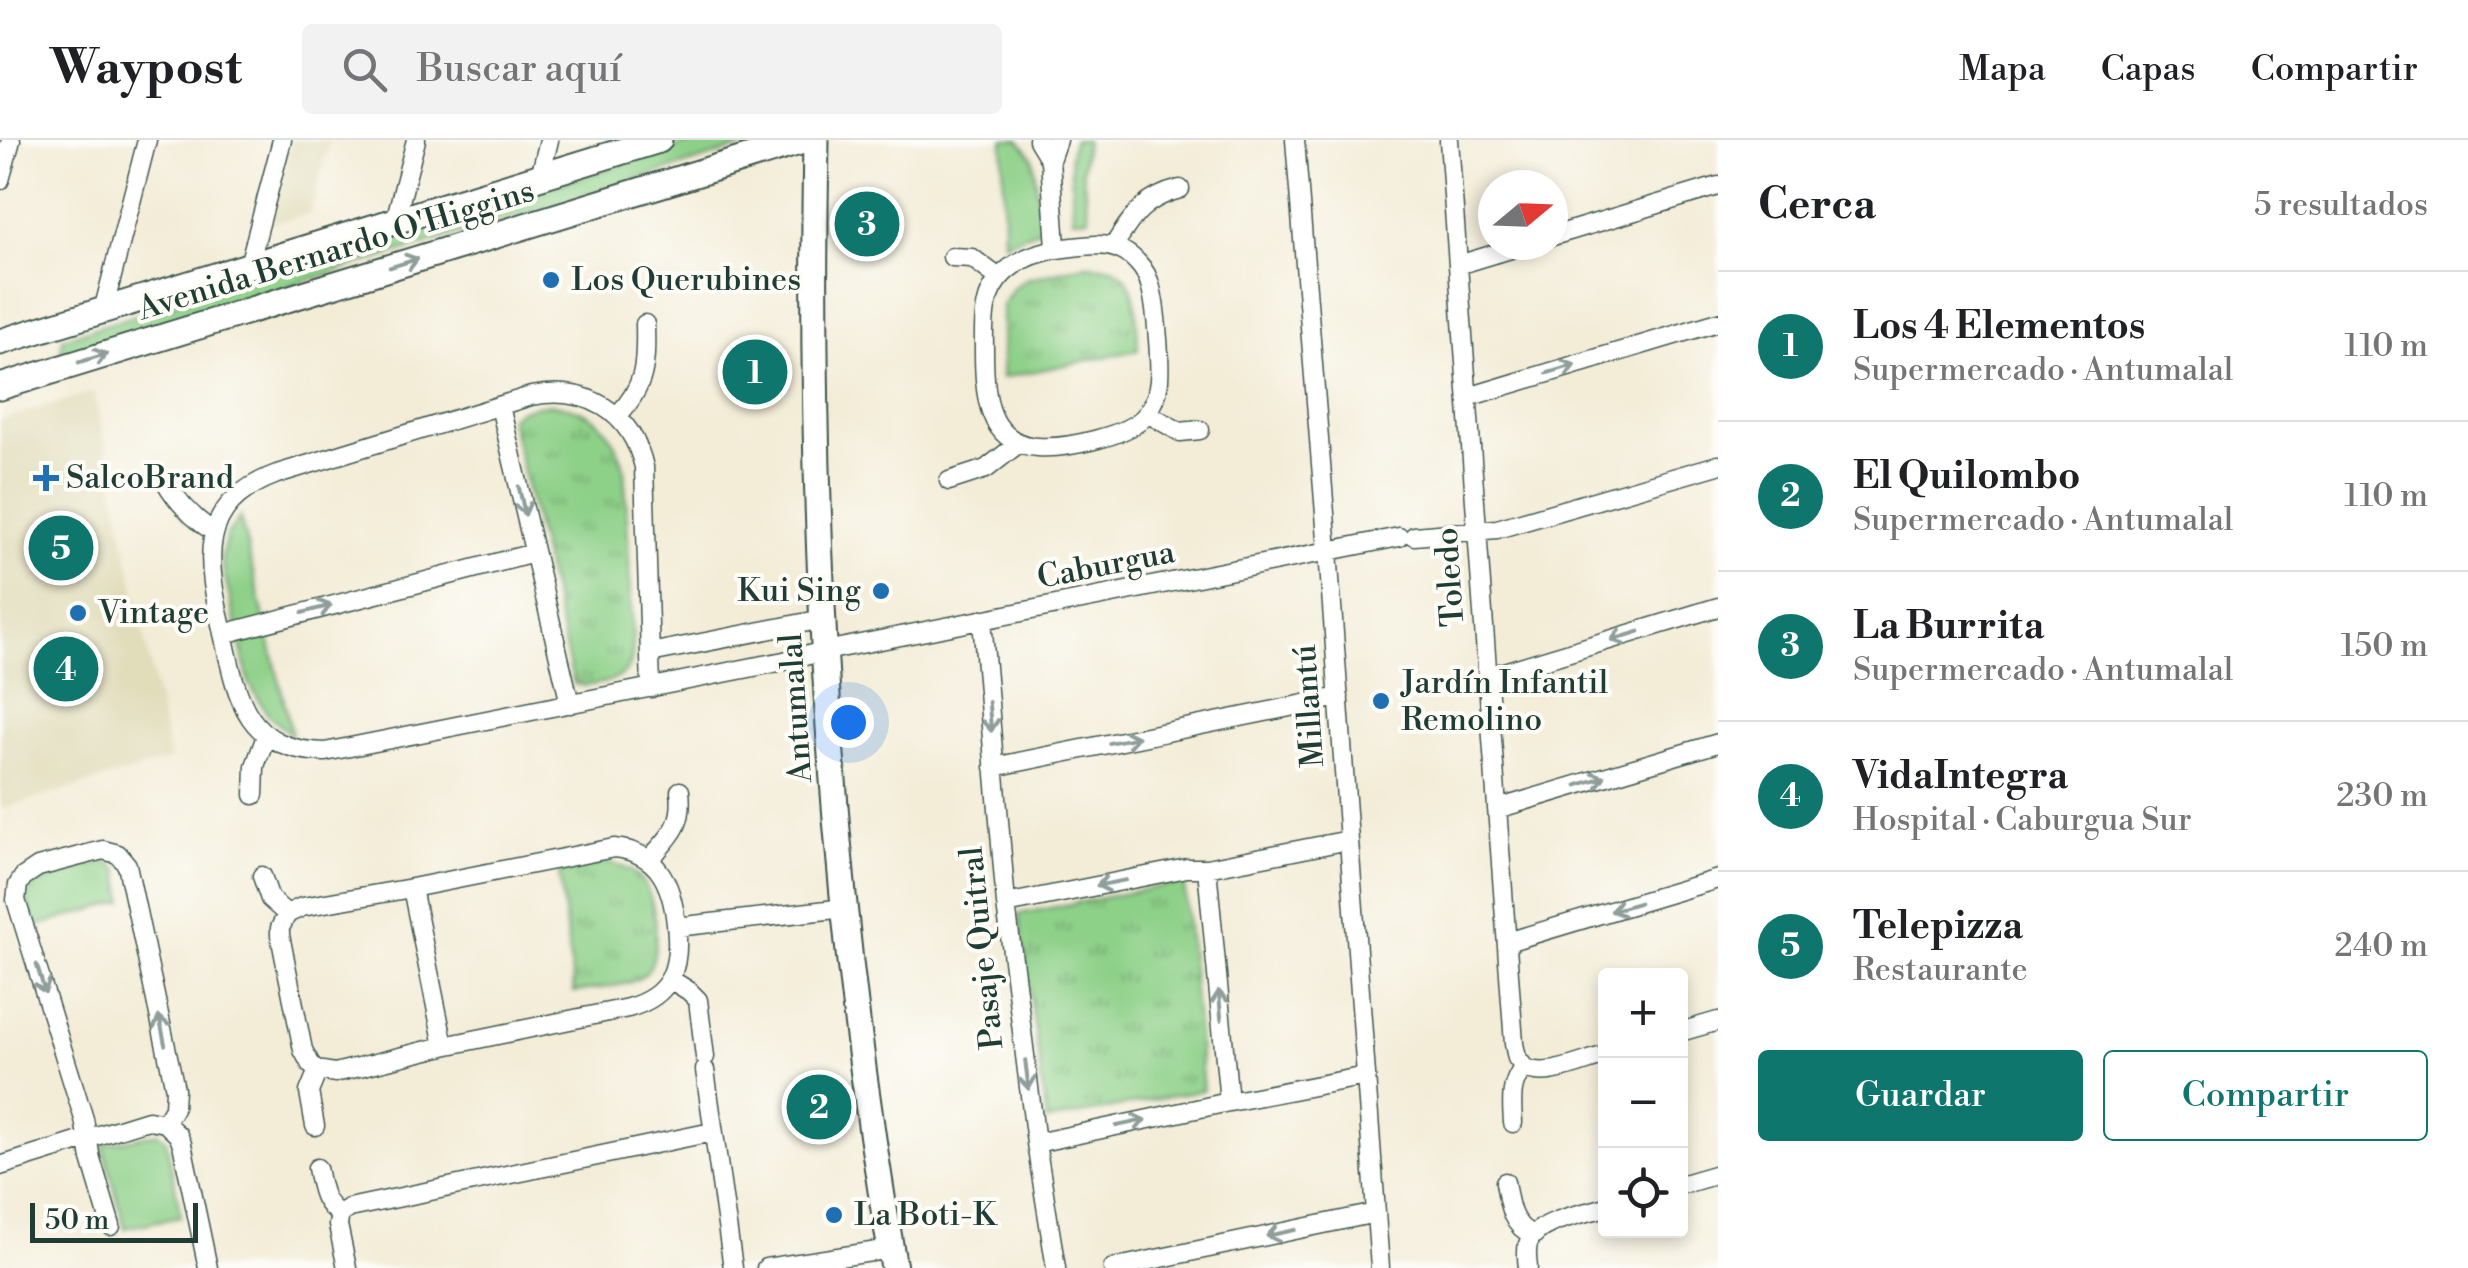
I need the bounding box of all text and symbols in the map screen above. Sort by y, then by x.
search box [302,24,1002,114]
text: Waypost [50,39,242,99]
icon: search [337,42,392,97]
text: Buscar aquí [417,46,622,93]
text: Mapa [1959,48,2046,91]
text: Capas [2101,48,2196,91]
text: Compartir [2251,48,2418,91]
north arrow [1478,170,1568,260]
street label: Avenida Bernardo O'Higgins [132,171,539,330]
text: Cerca [1758,179,1876,232]
text: 5 resultados [2254,185,2428,225]
pin: 3 [834,186,900,262]
one-way arrow [388,253,419,271]
place label: Los Querubines [571,260,801,300]
marker: Los Querubines [540,269,562,291]
text: Los 4 Elementos [1853,303,2145,350]
text: 1 [1783,326,1798,366]
text: 110 m [2345,326,2428,366]
pin: 1 [722,334,788,410]
one-way arrow [77,348,108,366]
text: Supermercado · Antumalal [1853,350,2233,390]
one-way arrow [1545,359,1576,377]
text: El Quilombo [1853,453,2081,500]
place label: SalcoBrand [66,458,234,498]
marker: SalcoBrand [35,467,57,489]
text: 2 [1780,476,1801,516]
text: 110 m [2345,476,2428,516]
one-way arrow [514,484,532,516]
text: Supermercado · Antumalal [1853,500,2233,540]
pin: 5 [28,510,94,586]
street label: Toledo [1427,526,1473,628]
street label: Caburgua [1034,532,1179,598]
place label: Kui Sing [737,571,861,611]
marker: Kui Sing [870,580,892,602]
place label: Vintage [97,593,209,633]
one-way arrow [301,599,332,618]
marker: Vintage [67,602,89,624]
text: La Burrita [1853,603,2044,650]
text: 3 [1781,626,1800,666]
text: 150 m [2341,626,2428,666]
one-way arrow [1609,628,1641,646]
street label: Antumalal [771,631,821,785]
pin: 4 [34,632,98,706]
street label: Millantú [1285,643,1333,769]
text: Supermercado · Antumalal [1853,650,2233,690]
place label: Jardín Infantil Remolino [1400,663,1609,740]
marker: Jardín Infantil Remolino [1370,690,1392,712]
your location [823,697,874,748]
one-way arrow [980,701,999,733]
one-way arrow [1107,730,1139,749]
text: VidaIntegra [1853,753,2068,800]
one-way arrow [1574,771,1606,789]
text: 4 [1780,776,1801,816]
text: 230 m [2336,776,2428,816]
text: Hospital · Caburgua Sur [1853,800,2192,840]
street label: Pasaje Quitral [951,844,1013,1051]
one-way arrow [1095,874,1128,893]
one-way arrow [1609,899,1641,917]
text: Telepizza [1853,903,2023,950]
text: 5 [1781,926,1800,966]
text: 240 m [2335,926,2428,966]
text: Restaurante [1853,950,2028,990]
one-way arrow [33,962,51,994]
map controls [1598,968,1688,1238]
button: + [1598,968,1688,1058]
one-way arrow [1210,989,1229,1022]
one-way arrow [152,1014,171,1046]
button: Guardar [1758,1050,2083,1141]
button: Compartir [2103,1050,2428,1141]
button: − [1598,1058,1688,1148]
one-way arrow [1018,1059,1037,1091]
pin: 2 [786,1070,852,1144]
one-way arrow [1114,1113,1146,1131]
button: locate [1598,1148,1688,1238]
place label: La Boti-K [854,1195,999,1235]
scale bar [30,1198,198,1242]
text: 50 m [45,1203,109,1238]
marker: La Boti-K [823,1204,845,1226]
one-way arrow [1266,1225,1298,1243]

